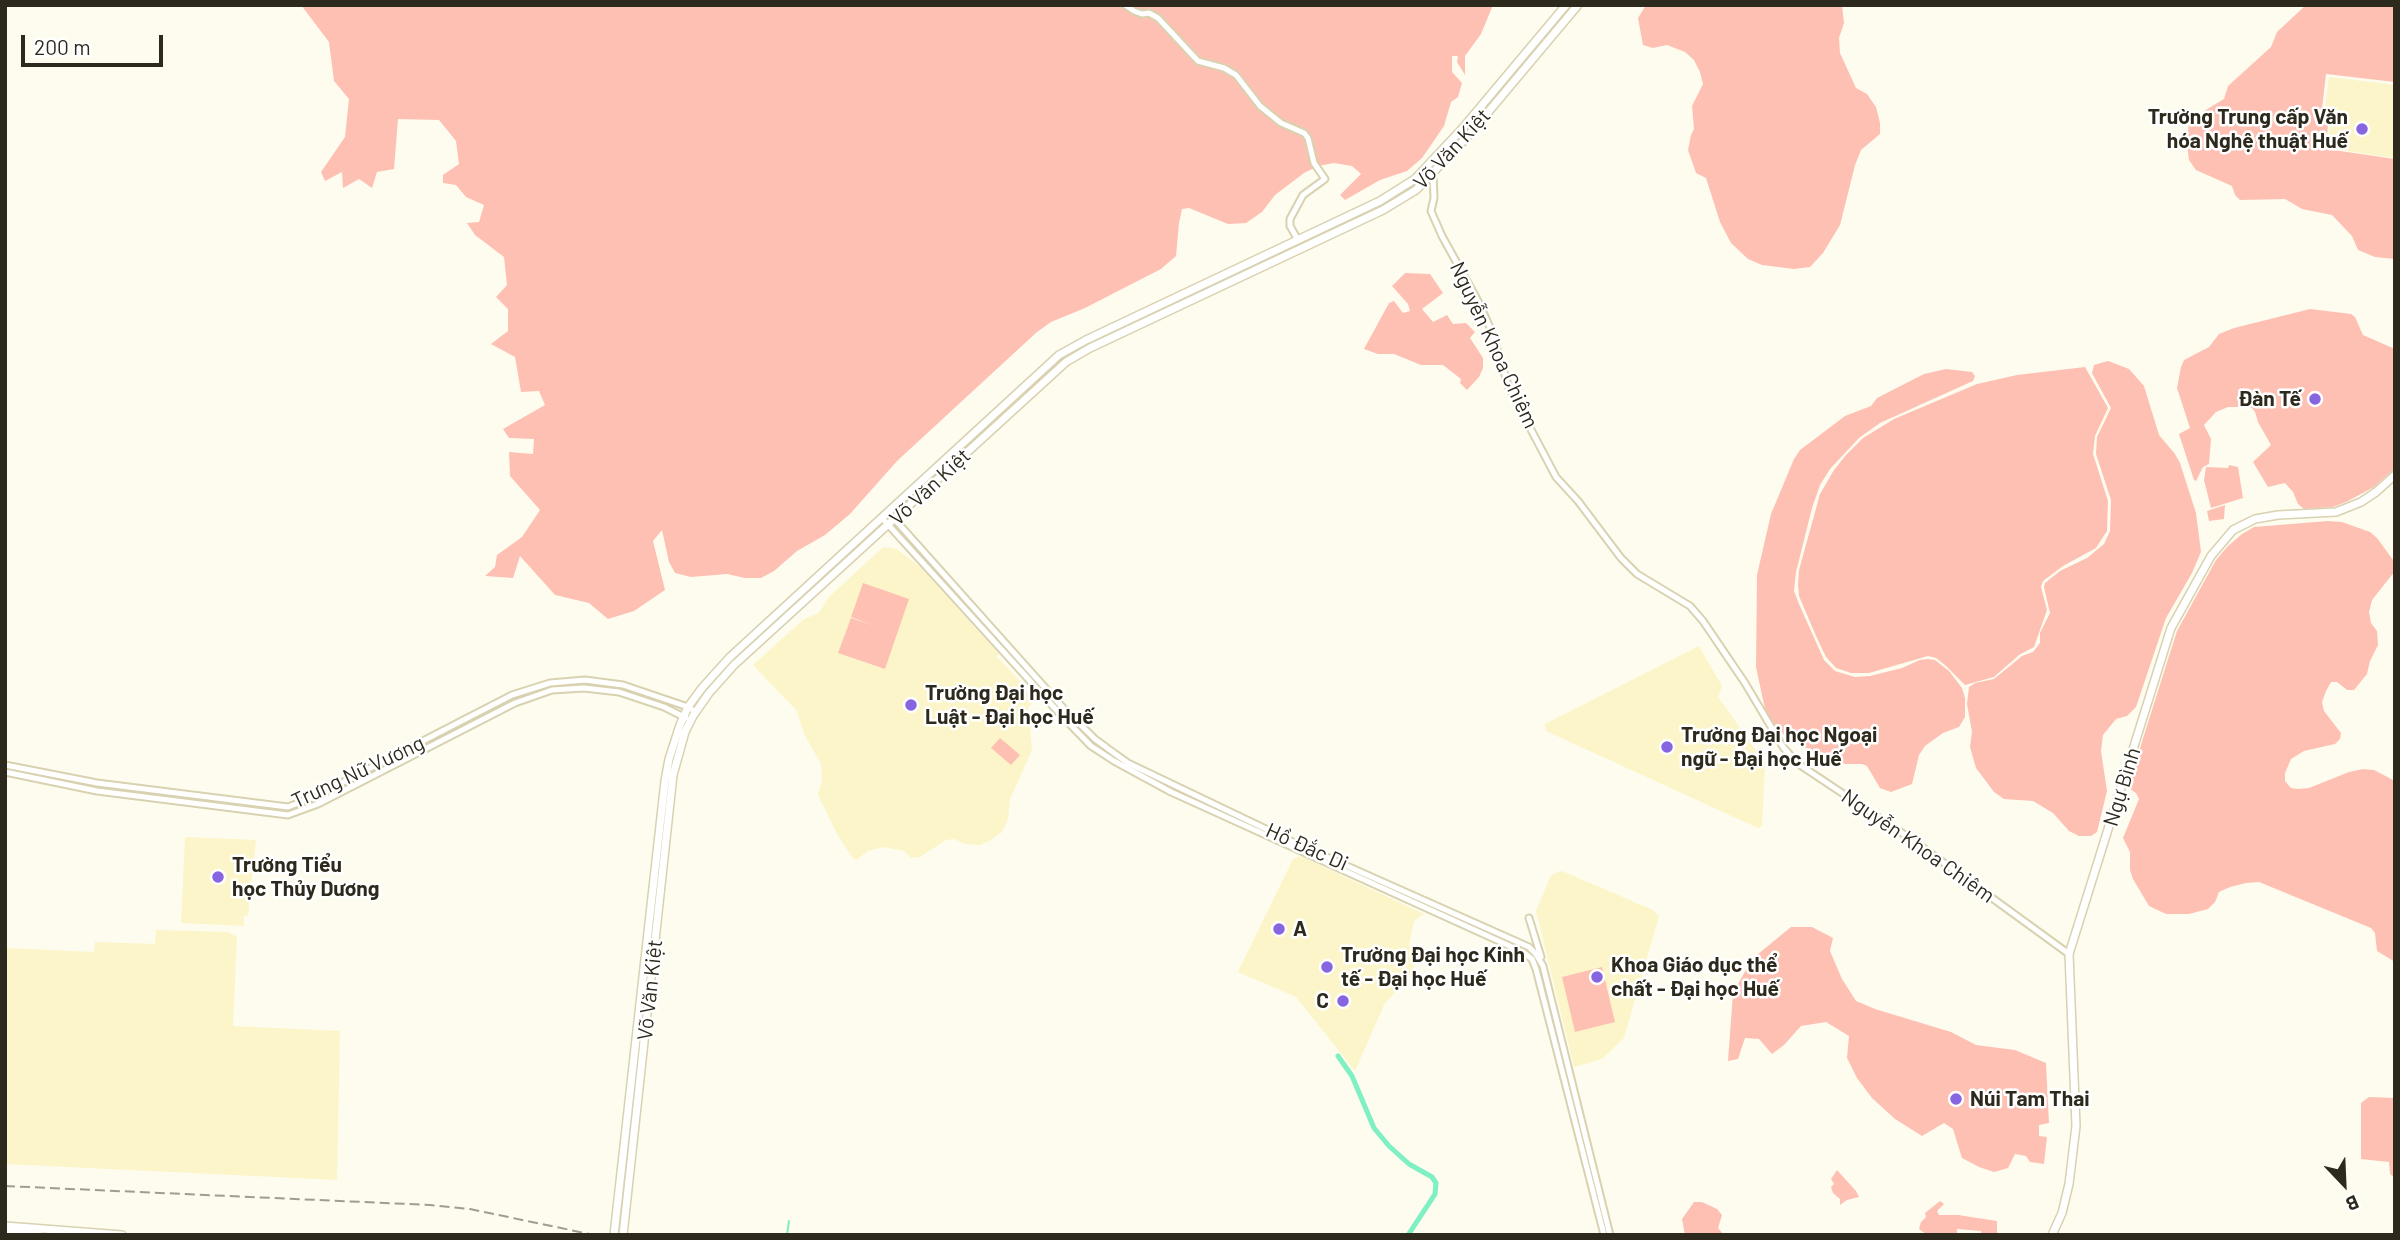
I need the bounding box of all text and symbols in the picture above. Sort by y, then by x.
scale bar [24,21,166,65]
text: 200 m [34,34,91,59]
street label: Võ Văn Kiệt [1408,103,1496,195]
place label: Trường Trung cấp Văn hóa Nghệ thuật Huế [2148,104,2348,154]
marker: Trường Trung cấp Văn hóa Nghệ thuật Huế [2354,121,2370,137]
street label: Nguyễn Khoa Chiêm [1444,258,1544,432]
place label: Đàn Tế [2238,386,2301,412]
marker: Đàn Tế [2307,391,2323,407]
street label: Võ Văn Kiệt [884,443,976,531]
place label: Trường Đại học Luật - Đại học Huế [925,680,1094,730]
marker: Trường Đại học Luật - Đại học Huế [903,697,919,713]
place label: Trường Đại học Ngoại ngữ - Đại học Huế [1681,722,1877,772]
street label: Trưng Nữ Vương [288,730,428,814]
marker: Trường Đại học Ngoại ngữ - Đại học Huế [1659,739,1675,755]
street label: Ngự Bình [2098,744,2146,830]
street label: Nguyễn Khoa Chiêm [1837,784,1999,908]
street label: Hồ Đắc Di [1262,818,1352,876]
place label: Trường Tiểu học Thủy Dương [232,852,380,902]
marker: Trường Tiểu học Thủy Dương [210,869,226,885]
place label: A [1293,916,1307,942]
marker: A [1271,921,1287,937]
street label: Võ Văn Kiệt [632,938,668,1042]
place label: Trường Đại học Kinh tế - Đại học Huế [1341,942,1525,992]
place label: Khoa Giáo dục thể chất - Đại học Huế [1611,952,1779,1002]
marker: Trường Đại học Kinh tế - Đại học Huế [1319,959,1335,975]
marker: Khoa Giáo dục thể chất - Đại học Huế [1589,969,1605,985]
place label: C [1316,988,1329,1014]
marker: C [1335,993,1351,1009]
place label: Núi Tam Thai [1970,1086,2090,1112]
marker: Núi Tam Thai [1948,1091,1964,1107]
north arrow [2309,1149,2379,1219]
text: B [2342,1191,2362,1217]

